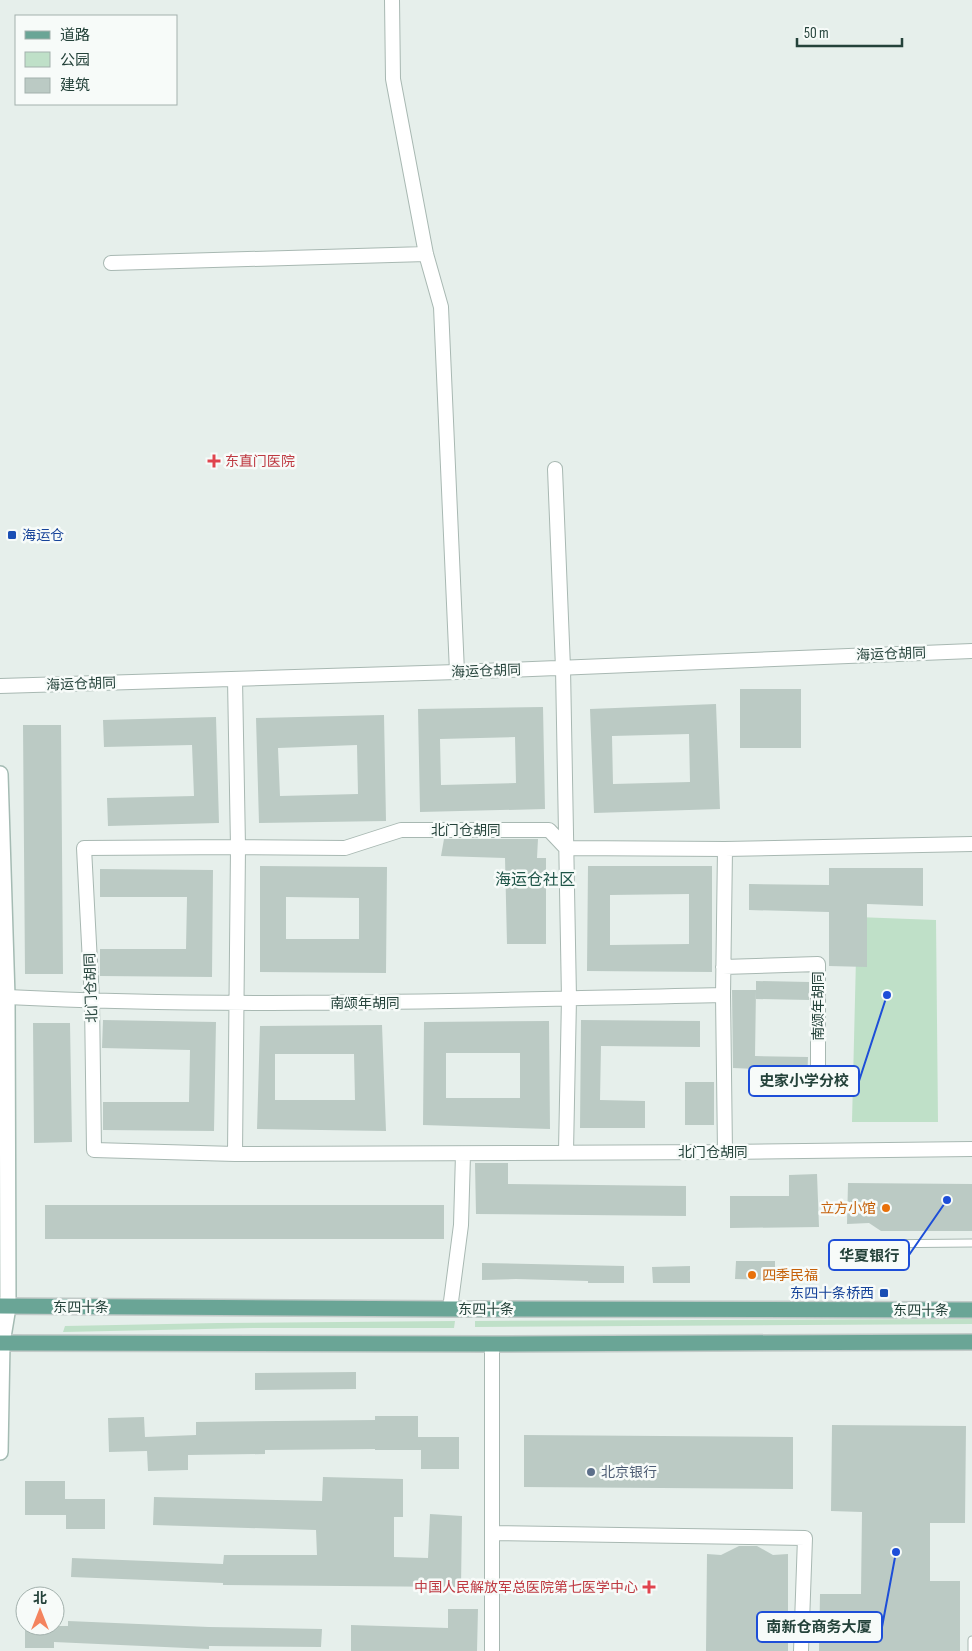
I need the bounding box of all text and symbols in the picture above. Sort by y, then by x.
legend [15,15,178,105]
scale bar [797,15,902,47]
text: 50 m [804,24,829,43]
text: 道路 [60,26,90,45]
text: 公园 [60,51,90,70]
text: 建筑 [60,76,90,95]
place label: 东直门医院 [225,453,295,470]
marker: 东直门医院 [207,454,221,468]
place label: 海运仓 [22,527,64,544]
marker: 海运仓 [6,529,18,541]
street label: 海运仓胡同 [856,644,926,664]
street label: 海运仓胡同 [451,661,521,681]
street label: 海运仓胡同 [46,674,116,694]
street label: 北门仓胡同 [431,822,501,839]
district label: 海运仓社区 [495,871,575,890]
street label: 北门仓胡同 [81,953,101,1023]
street label: 南颂年胡同 [810,971,827,1041]
street label: 南颂年胡同 [330,995,400,1012]
callout: 史家小学分校 [749,1066,859,1096]
text: 史家小学分校 [759,1072,849,1091]
street label: 北门仓胡同 [678,1144,748,1161]
place label: 立方小馆 [820,1200,876,1217]
marker: 立方小馆 [880,1202,892,1214]
callout: 华夏银行 [829,1240,909,1270]
text: 华夏银行 [839,1247,899,1266]
place label: 四季民福 [762,1267,818,1284]
marker: 四季民福 [746,1269,758,1281]
place label: 东四十条桥西 [790,1285,874,1302]
marker: 东四十条桥西 [878,1287,890,1299]
street label: 东四十条 [53,1299,109,1316]
street label: 东四十条 [458,1301,514,1318]
street label: 东四十条 [893,1302,949,1319]
place label: 北京银行 [601,1464,657,1481]
marker: 北京银行 [585,1466,597,1478]
place label: 中国人民解放军总医院第七医学中心 [414,1579,638,1596]
marker: 中国人民解放军总医院第七医学中心 [642,1580,656,1594]
north arrow [15,1586,65,1636]
text: 北 [33,1590,47,1607]
callout: 南新仓商务大厦 [757,1612,882,1642]
text: 南新仓商务大厦 [766,1618,872,1637]

